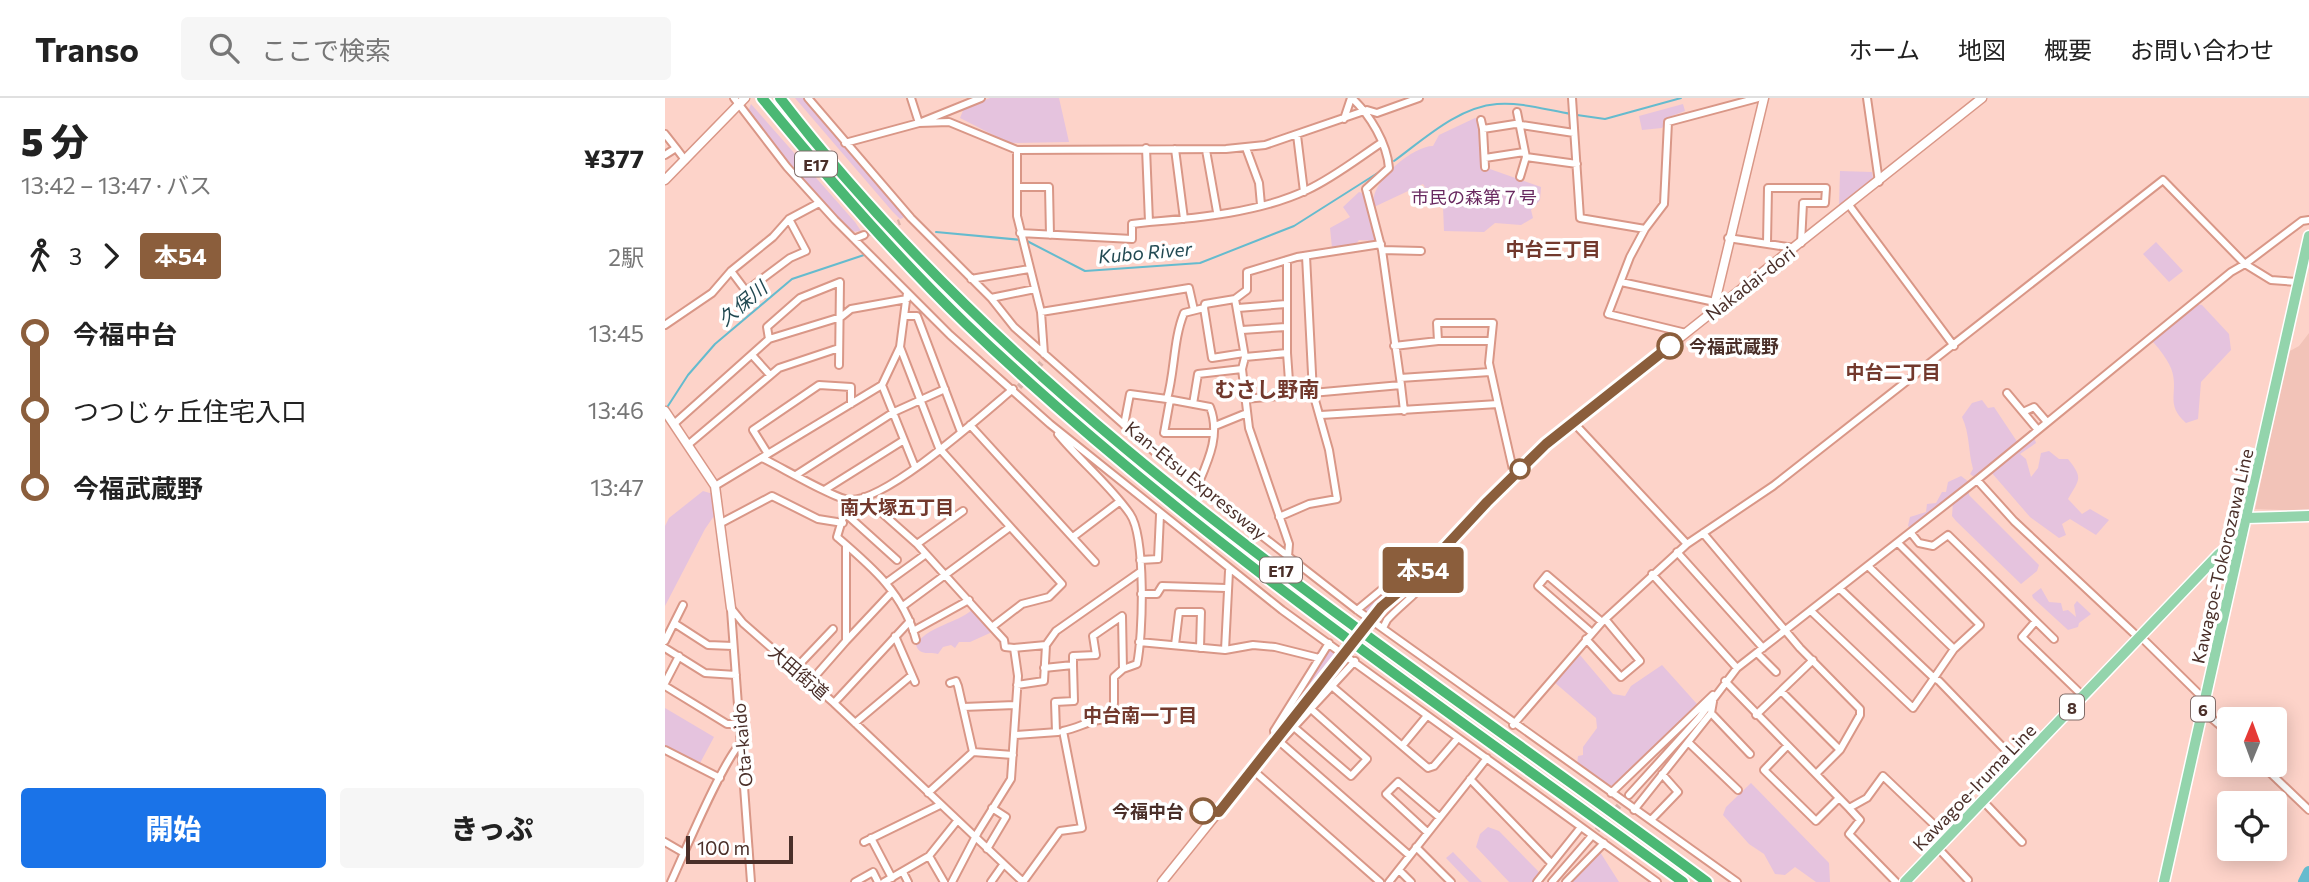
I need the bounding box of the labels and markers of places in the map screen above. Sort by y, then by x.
marker: 今福武蔵野 [1657,333,1683,359]
place label: 今福武蔵野 [1689,335,1779,357]
unlabelled marker [1510,459,1530,479]
marker: 今福中台 [1190,798,1216,824]
place label: 今福中台 [1112,800,1184,822]

